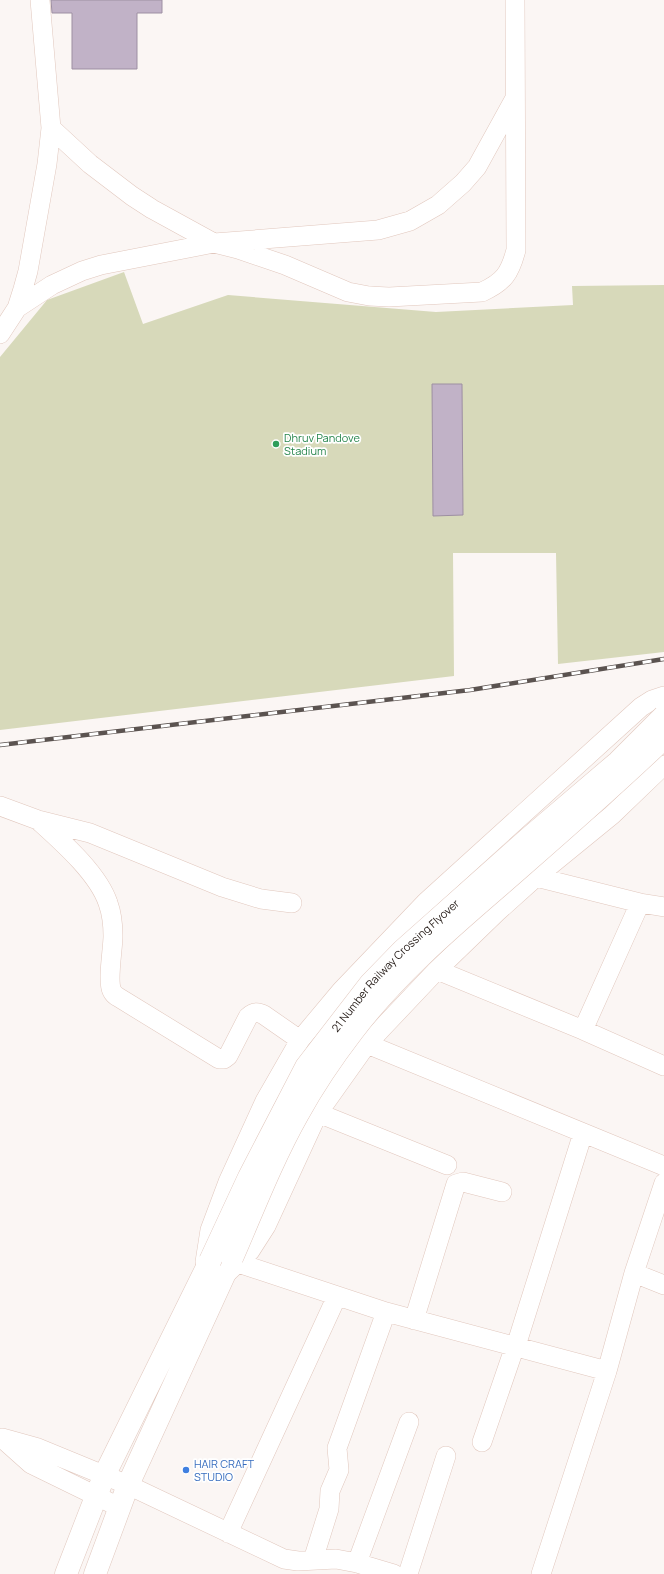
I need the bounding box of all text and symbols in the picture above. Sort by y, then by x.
place label: Dhruv Pandove Stadium [284,430,360,458]
marker: Dhruv Pandove Stadium [271,439,281,449]
street label: 21 Number Railway Crossing Flyover [328,896,462,1035]
place label: HAIR CRAFT STUDIO [194,1456,255,1484]
marker: HAIR CRAFT STUDIO [181,1465,191,1475]

